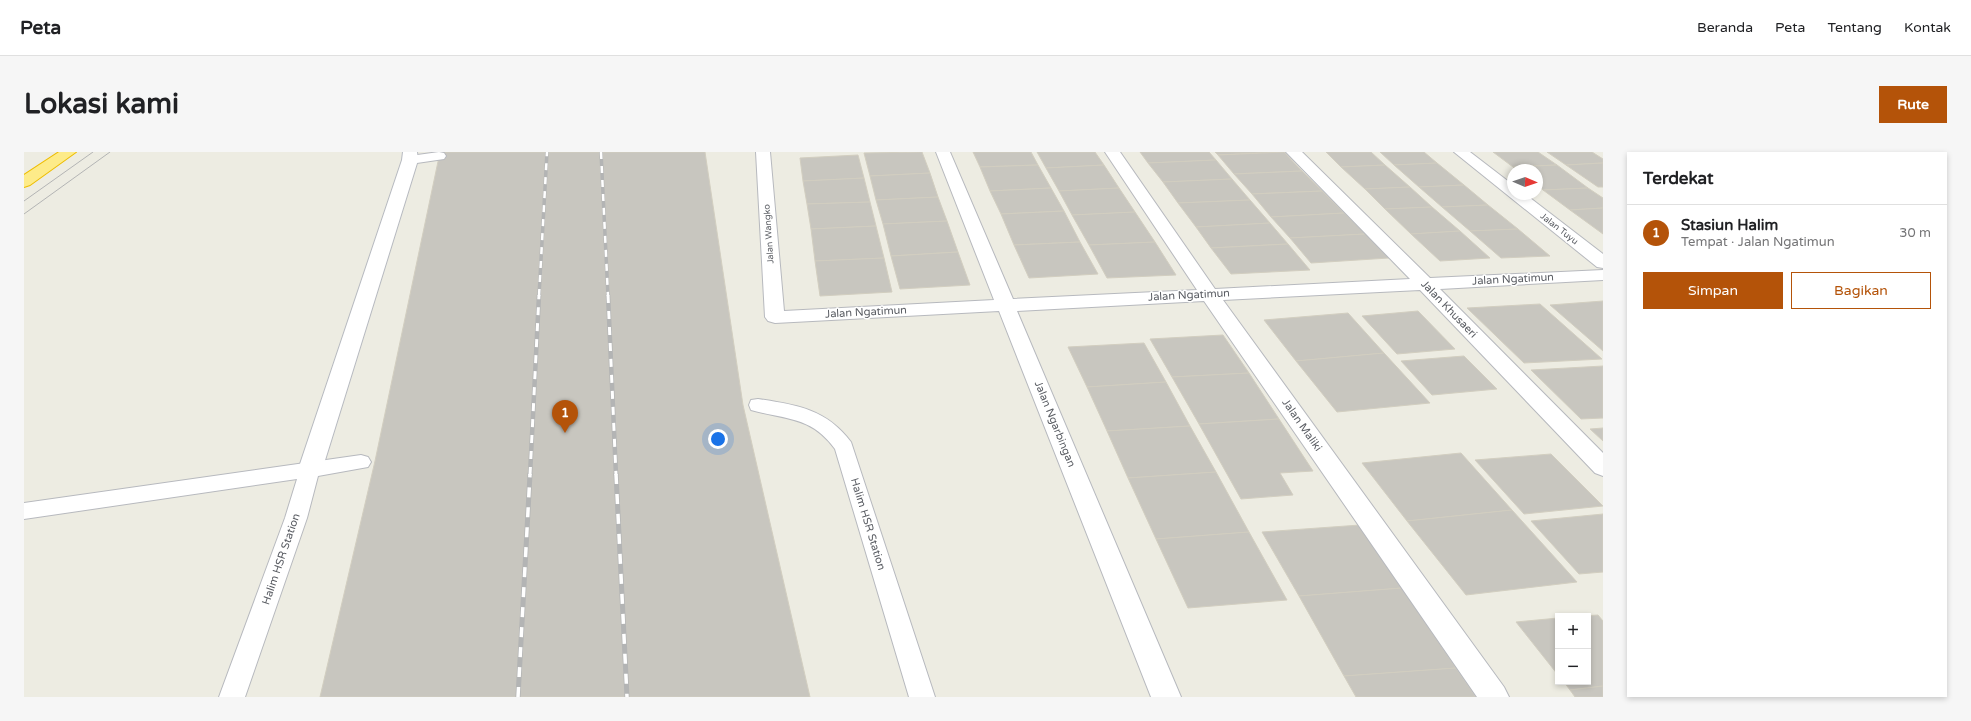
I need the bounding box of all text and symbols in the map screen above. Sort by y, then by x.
text: Peta [20,17,61,39]
text: Beranda [1697,19,1753,36]
text: Peta [1775,19,1805,36]
text: Tentang [1827,19,1882,36]
text: Kontak [1904,19,1951,36]
button: Rute [1879,86,1947,123]
text: Lokasi kami [24,87,179,121]
north arrow [1507,164,1543,200]
text: Terdekat [1643,168,1713,189]
street label: Jalan Wangko [761,203,777,264]
street label: Jalan Tuyu [1538,211,1580,247]
text: Stasiun Halim [1681,216,1778,234]
text: 1 [1652,225,1660,241]
text: 30 m [1899,225,1931,241]
text: Tempat · Jalan Ngatimun [1681,234,1835,250]
street label: Jalan Ngatimun [1472,270,1554,288]
button: Simpan [1643,272,1783,309]
button: Bagikan [1791,272,1931,309]
street label: Jalan Khusaeri [1418,277,1480,341]
street label: Jalan Ngatimun [1148,286,1230,304]
street label: Jalan Ngatimun [825,303,907,321]
street label: Jalan Ngarbingan [1032,379,1078,469]
street label: Jalan Maliki [1279,396,1325,454]
pin: 1 [552,400,578,433]
your location [708,429,728,449]
street label: Halim HSR Station [848,476,888,572]
street label: Halim HSR Station [259,512,303,606]
map controls [1555,613,1591,685]
button: + [1555,613,1591,649]
button: − [1555,649,1591,685]

